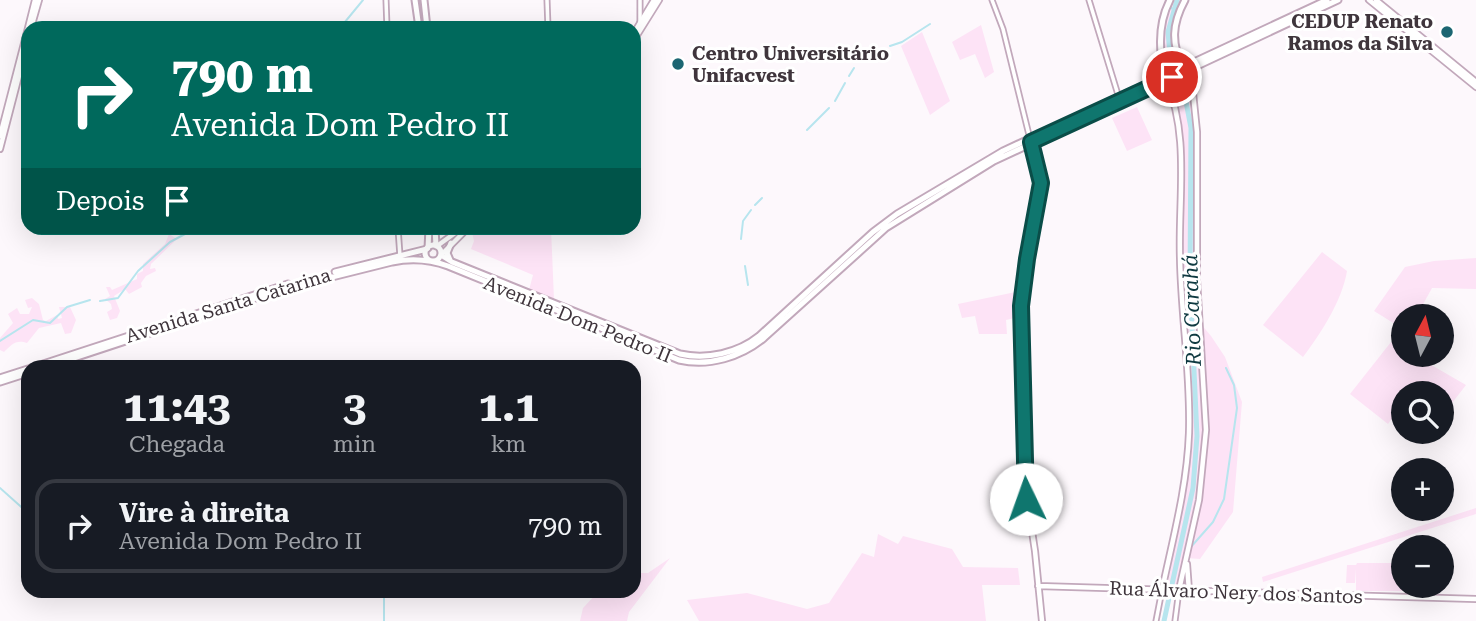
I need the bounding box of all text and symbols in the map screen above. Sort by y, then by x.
place label: CEDUP Renato Ramos da Silva [1287,10,1433,55]
marker: CEDUP Renato Ramos da Silva [1439,24,1455,40]
place label: Centro Universitário Unifacvest [692,42,889,87]
text: 790 m [171,47,313,104]
pin [1142,47,1202,107]
icon: right [56,49,147,140]
marker: Centro Universitário Unifacvest [670,56,686,72]
icon: arrive [1153,58,1191,96]
text: Avenida Dom Pedro II [171,106,509,144]
icon: arrive [158,182,196,220]
text: Depois [56,186,144,216]
water label: Rio Carahá [1178,254,1206,367]
street label: Avenida Santa Catarina [123,263,334,348]
street label: Avenida Dom Pedro II [480,271,675,368]
north arrow [1391,304,1454,368]
map controls [1391,304,1454,598]
button: search [1391,381,1454,444]
text: 11:43 [123,382,231,431]
text: 3 [343,382,366,431]
text: 1.1 [478,382,539,431]
text: Chegada [129,431,225,458]
text: min [333,431,376,458]
text: km [491,431,526,458]
button: + [1391,458,1454,521]
position arrow [989,462,1063,536]
text: Vire à direita [119,498,289,528]
icon: right [60,507,98,545]
text: 790 m [528,511,602,541]
text: Avenida Dom Pedro II [119,528,362,555]
button: − [1391,535,1454,598]
street label: Rua Álvaro Nery dos Santos [1109,577,1363,608]

